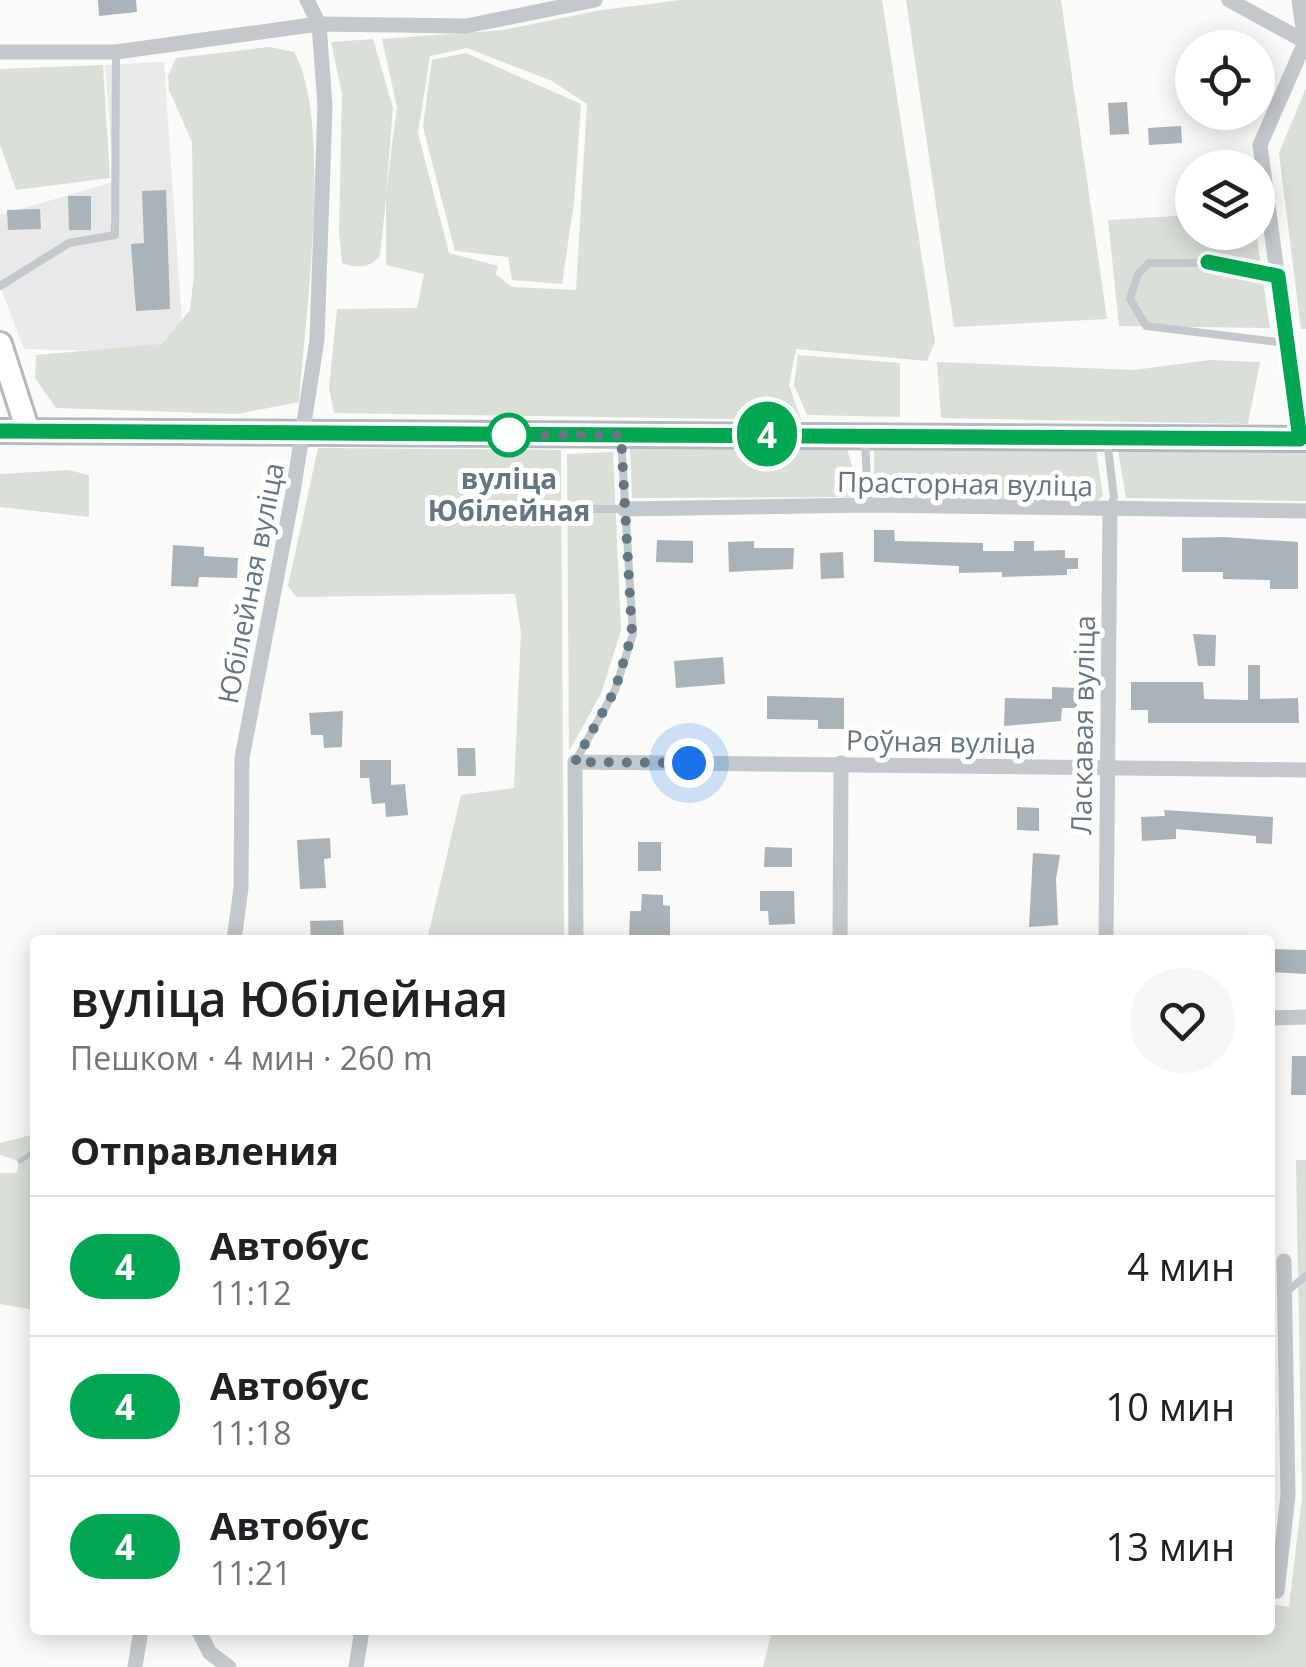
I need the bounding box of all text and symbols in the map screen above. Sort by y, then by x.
map controls [1175,30,1275,250]
button: locate [1175,30,1275,130]
button: layers [1175,150,1275,250]
line badge: 4 [734,402,800,466]
text: 4 [757,411,777,458]
marker: вуліца Юбілейная [488,414,530,456]
street label: Юбілейная вуліца [208,459,292,707]
place label: вуліца Юбілейная [428,459,590,529]
street label: Прасторная вуліца [837,462,1093,504]
street label: Ласкавая вуліца [1061,615,1103,835]
street label: Роўная вуліца [846,720,1036,762]
your location [664,738,714,788]
text: вуліца Юбілейная [70,966,508,1031]
button: heart [1130,968,1235,1073]
text: Пешком · 4 мин · 260 m [70,1036,433,1079]
text: Отправления [70,1124,339,1176]
text: Автобус [210,1219,369,1271]
text: 4 мин [1127,1240,1235,1292]
text: 4 [115,1243,135,1290]
text: 11:12 [210,1271,292,1314]
text: Автобус [210,1359,369,1411]
text: 10 мин [1106,1380,1235,1432]
text: 4 [115,1383,135,1430]
text: 11:18 [210,1411,292,1454]
text: Автобус [210,1499,369,1551]
text: 13 мин [1106,1520,1235,1572]
text: 4 [115,1523,135,1570]
text: 11:21 [210,1551,292,1594]

